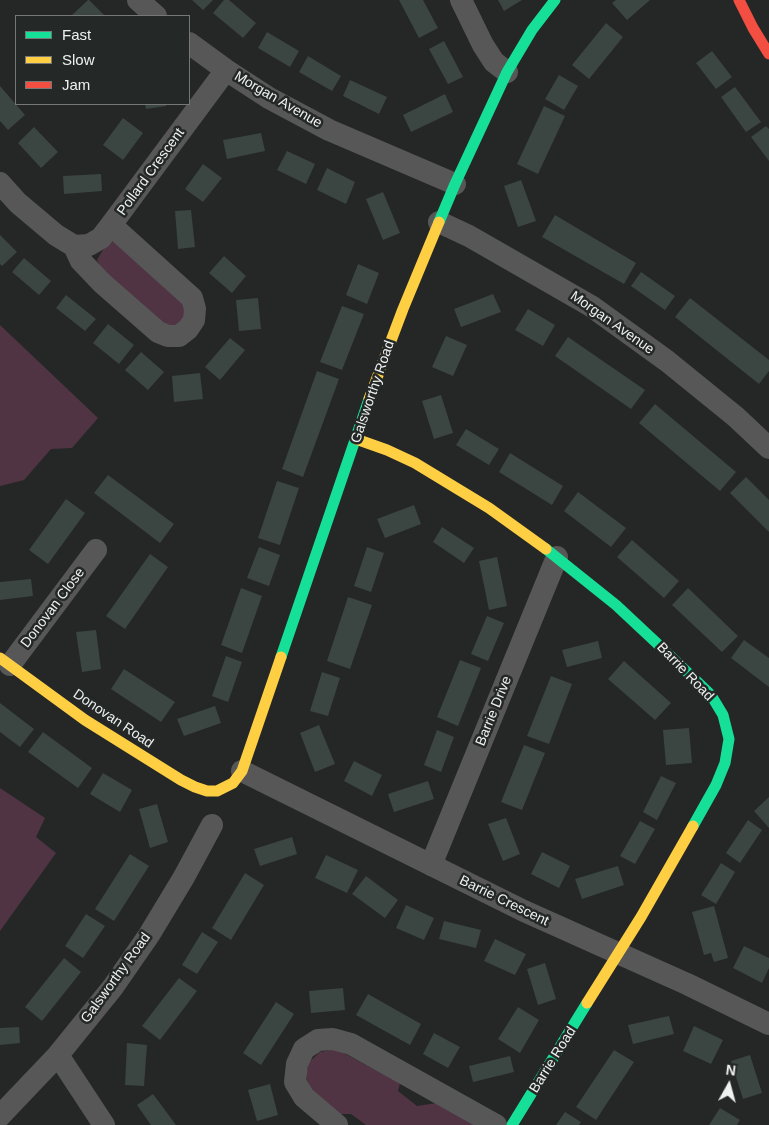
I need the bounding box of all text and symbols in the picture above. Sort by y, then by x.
legend [15,15,190,105]
text: Fast [62,26,91,43]
text: Slow [62,51,95,68]
street label: Morgan Avenue [231,68,325,132]
text: Jam [62,76,90,93]
street label: Pollard Crescent [114,125,188,219]
street label: Morgan Avenue [567,288,657,358]
street label: Galsworthy Road [348,339,398,445]
street label: Donovan Close [17,565,89,651]
street label: Barrie Road [653,639,717,705]
street label: Barrie Drive [472,674,516,748]
street label: Donovan Road [70,686,156,752]
street label: Barrie Crescent [457,872,551,930]
street label: Galsworthy Road [78,930,154,1026]
street label: Barrie Road [526,1024,580,1096]
north arrow [704,1060,754,1110]
text: N [725,1062,737,1079]

